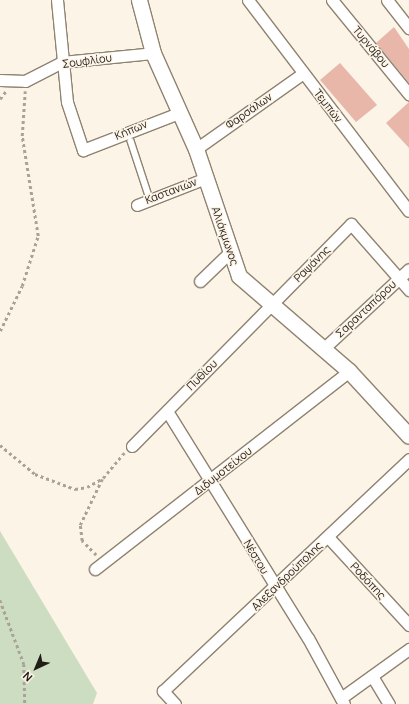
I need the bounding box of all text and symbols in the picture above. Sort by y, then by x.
street label: Τυρνάβου [350,24,392,70]
street label: Σουφλίου [61,51,113,71]
street label: Τεμπών [311,87,345,125]
street label: Φαρσάλων [223,90,275,132]
street label: Κήπων [113,117,149,143]
street label: Καστανιών [143,175,199,207]
street label: Αλιάκμωνος [209,205,241,267]
street label: Ραψάνης [291,243,333,285]
street label: Σαρανταπόρου [333,278,399,340]
street label: Πυθίου [184,357,220,393]
street label: Διδυμοτείχου [191,444,255,498]
street label: Νέστου [241,537,271,577]
street label: Αλεξανδρούπολης [249,539,325,613]
street label: Ροδόπης [348,560,388,602]
north arrow [16,648,56,688]
text: N [19,669,35,685]

